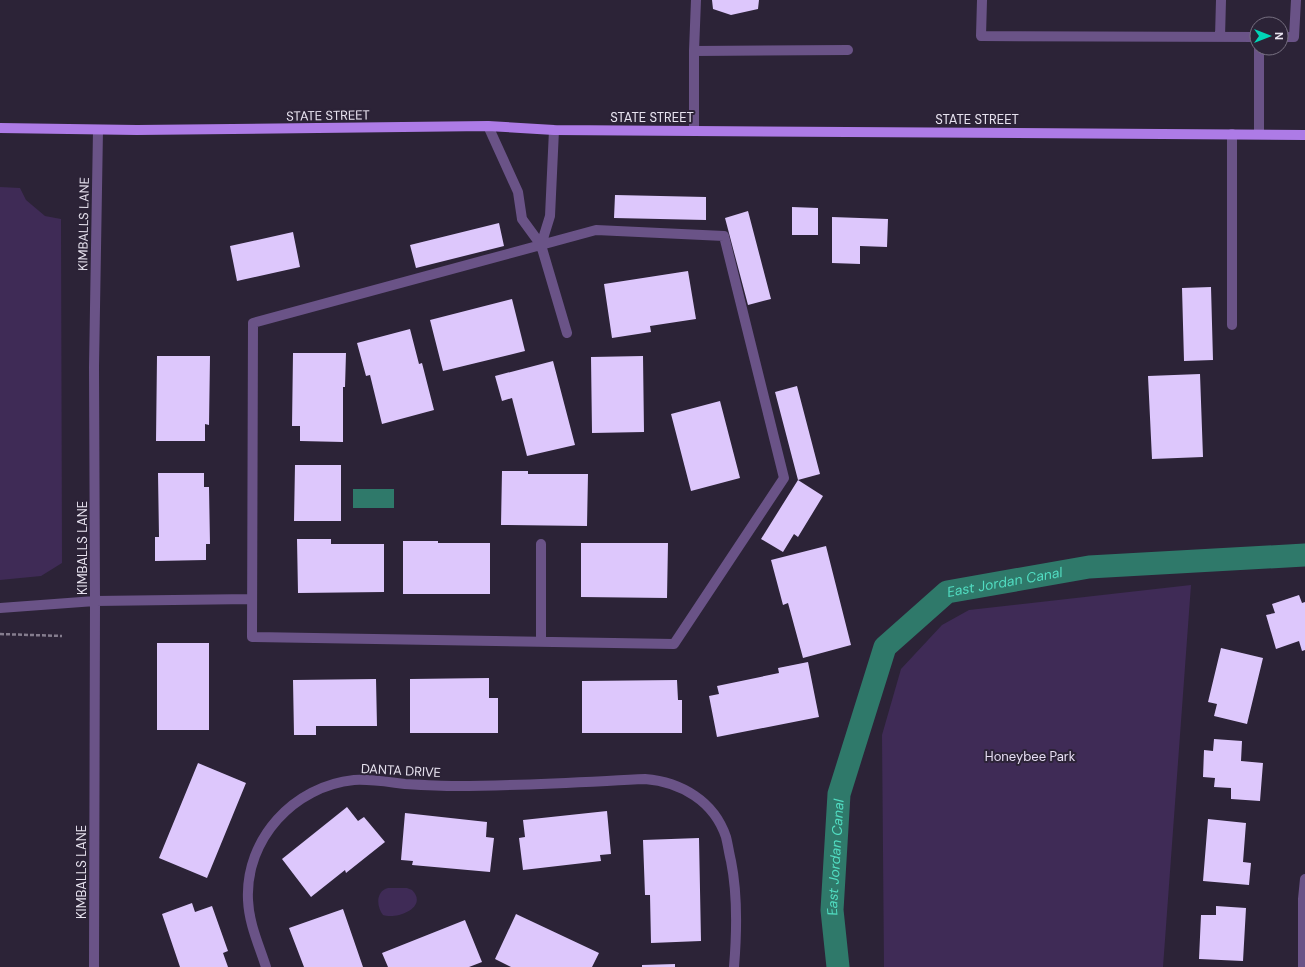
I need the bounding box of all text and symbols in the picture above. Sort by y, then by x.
north arrow [1249,16,1289,56]
text: N [1272,32,1286,40]
street label: STATE STREET [286,106,370,125]
street label: STATE STREET [610,109,694,126]
street label: STATE STREET [935,111,1019,128]
street label: KIMBALLS LANE [74,177,93,271]
street label: KIMBALLS LANE [74,501,91,595]
water label: East Jordan Canal [945,563,1065,601]
park label: Honeybee Park [985,748,1076,765]
street label: DANTA DRIVE [361,760,441,781]
water label: East Jordan Canal [823,798,848,917]
street label: KIMBALLS LANE [73,825,90,919]

